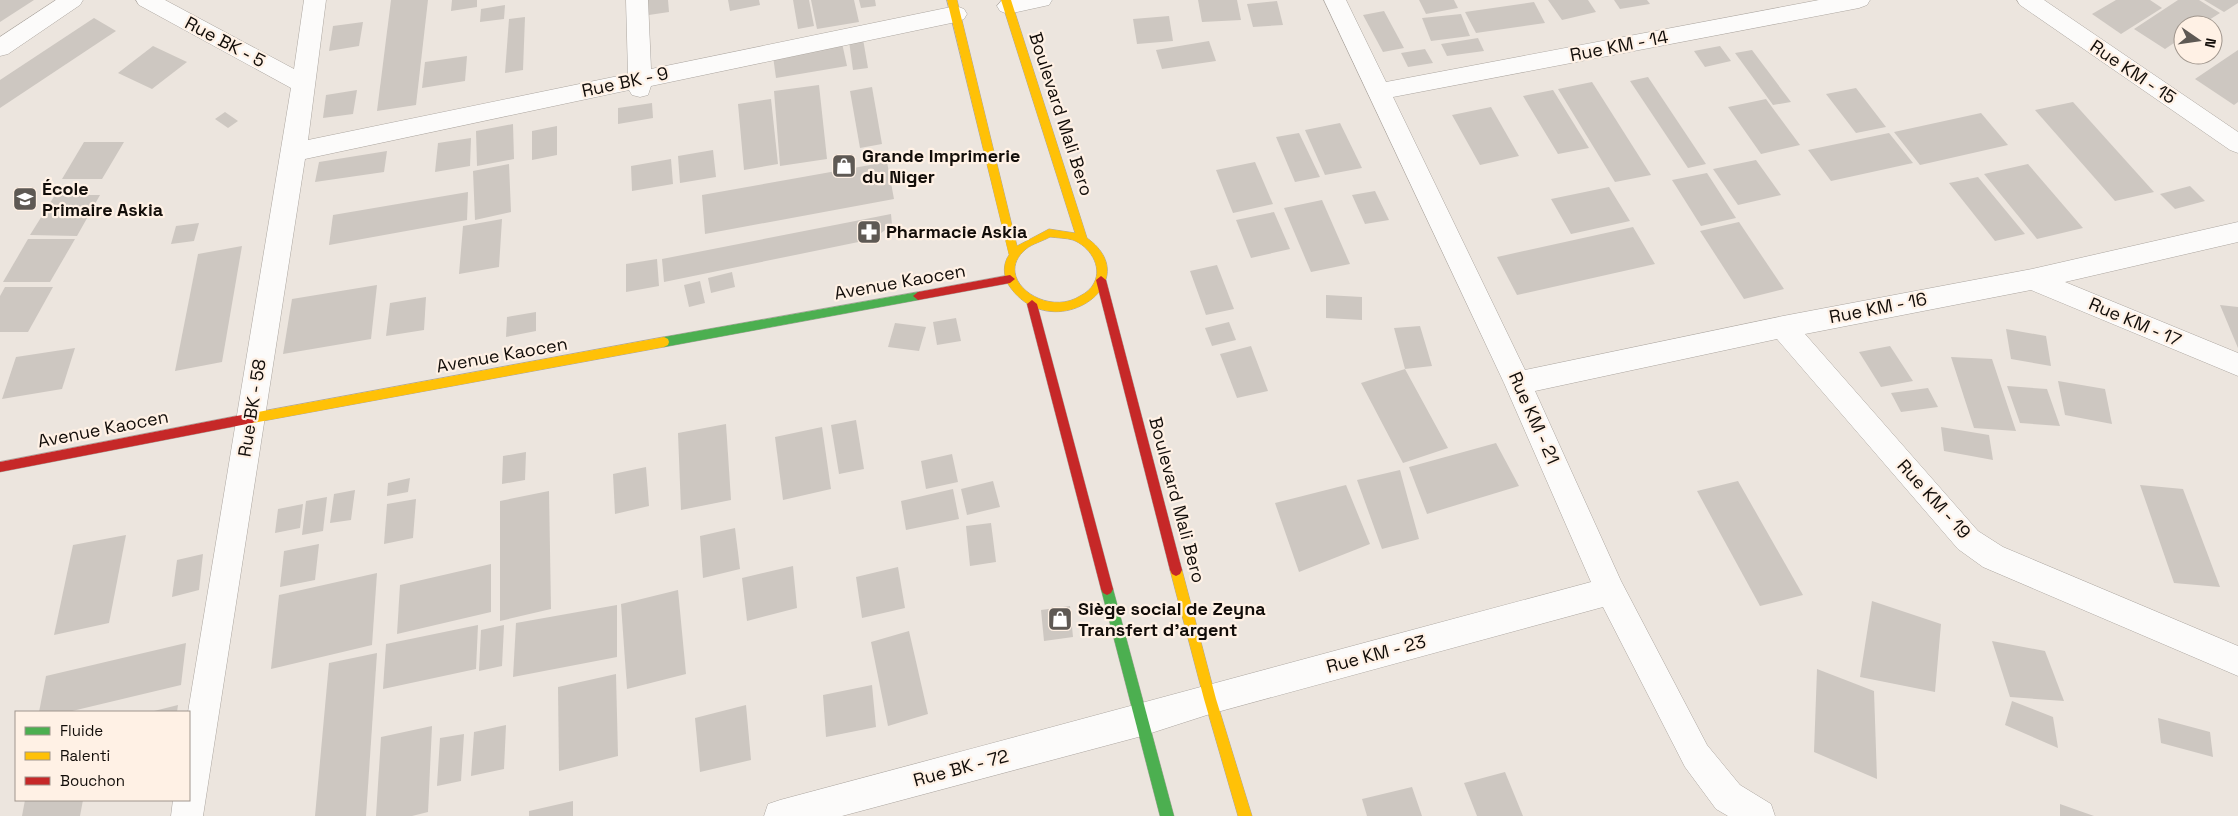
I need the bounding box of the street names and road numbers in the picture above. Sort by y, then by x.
street label: Rue BK - 5 [181,11,269,72]
street label: Rue KM - 14 [1568,25,1670,66]
street label: Boulevard Mali Bero [1024,29,1099,199]
street label: Rue KM - 15 [2086,34,2181,109]
street label: Rue BK - 9 [579,61,670,102]
street label: Avenue Kaocen [832,259,967,304]
street label: Rue KM - 16 [1827,287,1929,328]
street label: Rue KM - 17 [2085,292,2185,351]
street label: Avenue Kaocen [434,332,569,377]
street label: Rue BK - 58 [232,357,271,459]
street label: Rue KM - 21 [1504,368,1565,468]
street label: Avenue Kaocen [35,405,170,452]
street label: Boulevard Mali Bero [1144,414,1211,585]
street label: Rue KM - 19 [1893,454,1976,543]
street label: Rue KM - 23 [1323,629,1428,678]
street label: Rue BK - 72 [911,744,1011,791]

